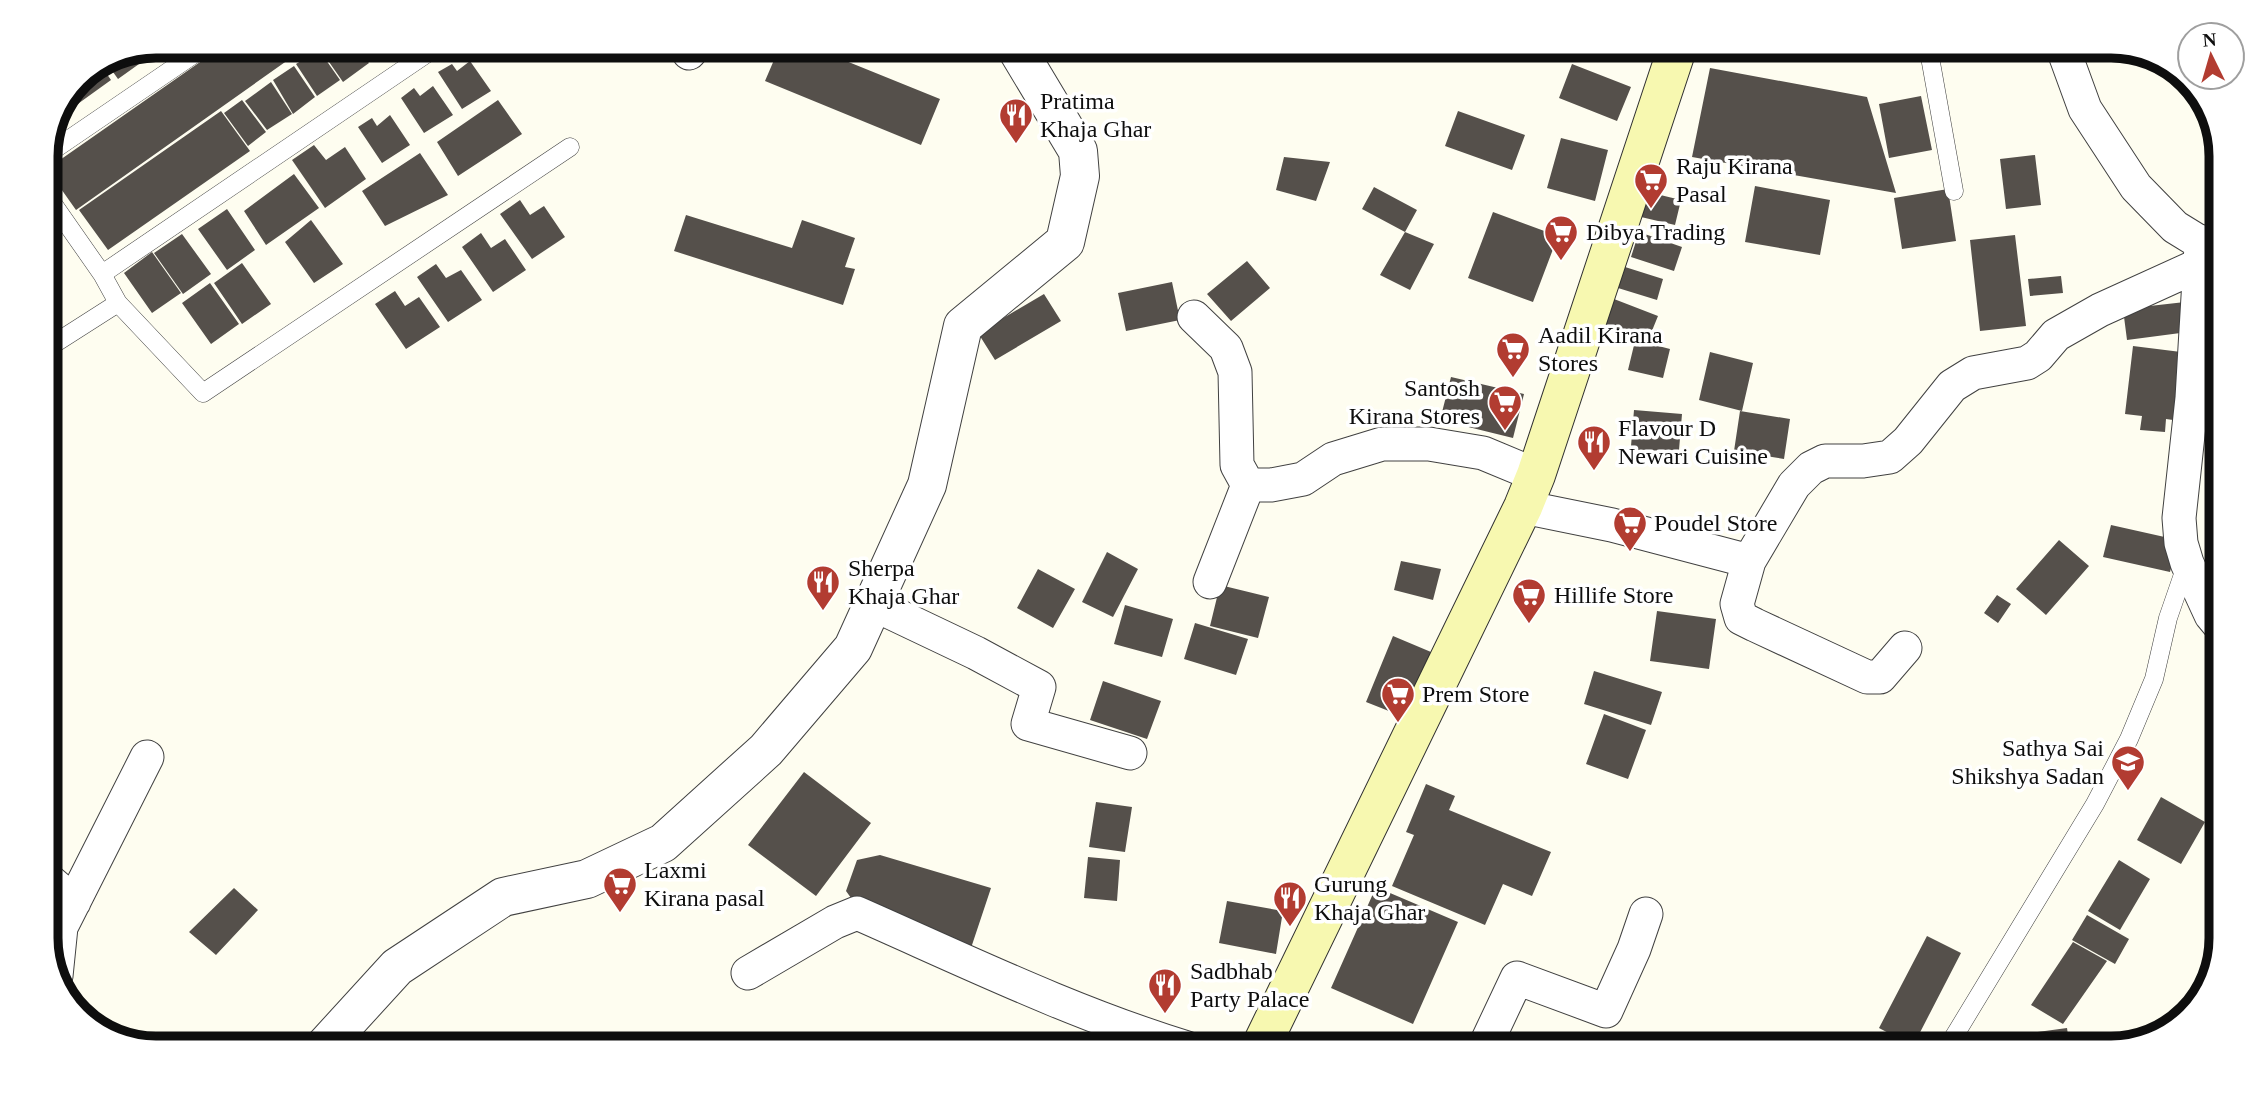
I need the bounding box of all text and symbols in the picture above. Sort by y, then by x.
north arrow [2176,21,2246,91]
text: N [2202,28,2218,51]
place label: Pratima Khaja Ghar [1040,88,1151,142]
restaurant icon: Pratima Khaja Ghar [997,96,1035,145]
place label: Raju Kirana Pasal [1676,153,1793,207]
supermarket icon: Raju Kirana Pasal [1632,161,1670,210]
supermarket icon: Dibya Trading [1542,213,1580,262]
place label: Dibya Trading [1586,219,1725,245]
place label: Aadil Kirana Stores [1538,322,1663,376]
supermarket icon: Aadil Kirana Stores [1494,330,1532,379]
place label: Santosh Kirana Stores [1349,375,1480,429]
supermarket icon: Santosh Kirana Stores [1486,383,1524,432]
place label: Flavour D Newari Cuisine [1618,415,1768,469]
restaurant icon: Flavour D Newari Cuisine [1575,423,1613,472]
supermarket icon: Poudel Store [1611,504,1649,553]
place label: Poudel Store [1654,510,1777,536]
place label: Sherpa Khaja Ghar [848,555,959,609]
restaurant icon: Sherpa Khaja Ghar [804,563,842,612]
supermarket icon: Hillife Store [1510,576,1548,625]
place label: Hillife Store [1554,582,1673,608]
supermarket icon: Prem Store [1379,675,1417,724]
place label: Prem Store [1422,681,1529,707]
place label: Sathya Sai Shikshya Sadan [1951,735,2104,789]
school or university icon: Sathya Sai Shikshya Sadan [2109,743,2147,792]
place label: Laxmi Kirana pasal [644,857,765,911]
supermarket icon: Laxmi Kirana pasal [601,865,639,914]
place label: Gurung Khaja Ghar [1314,871,1425,925]
restaurant icon: Gurung Khaja Ghar [1271,879,1309,928]
place label: Sadbhab Party Palace [1190,958,1309,1012]
restaurant icon: Sadbhab Party Palace [1146,966,1184,1015]

